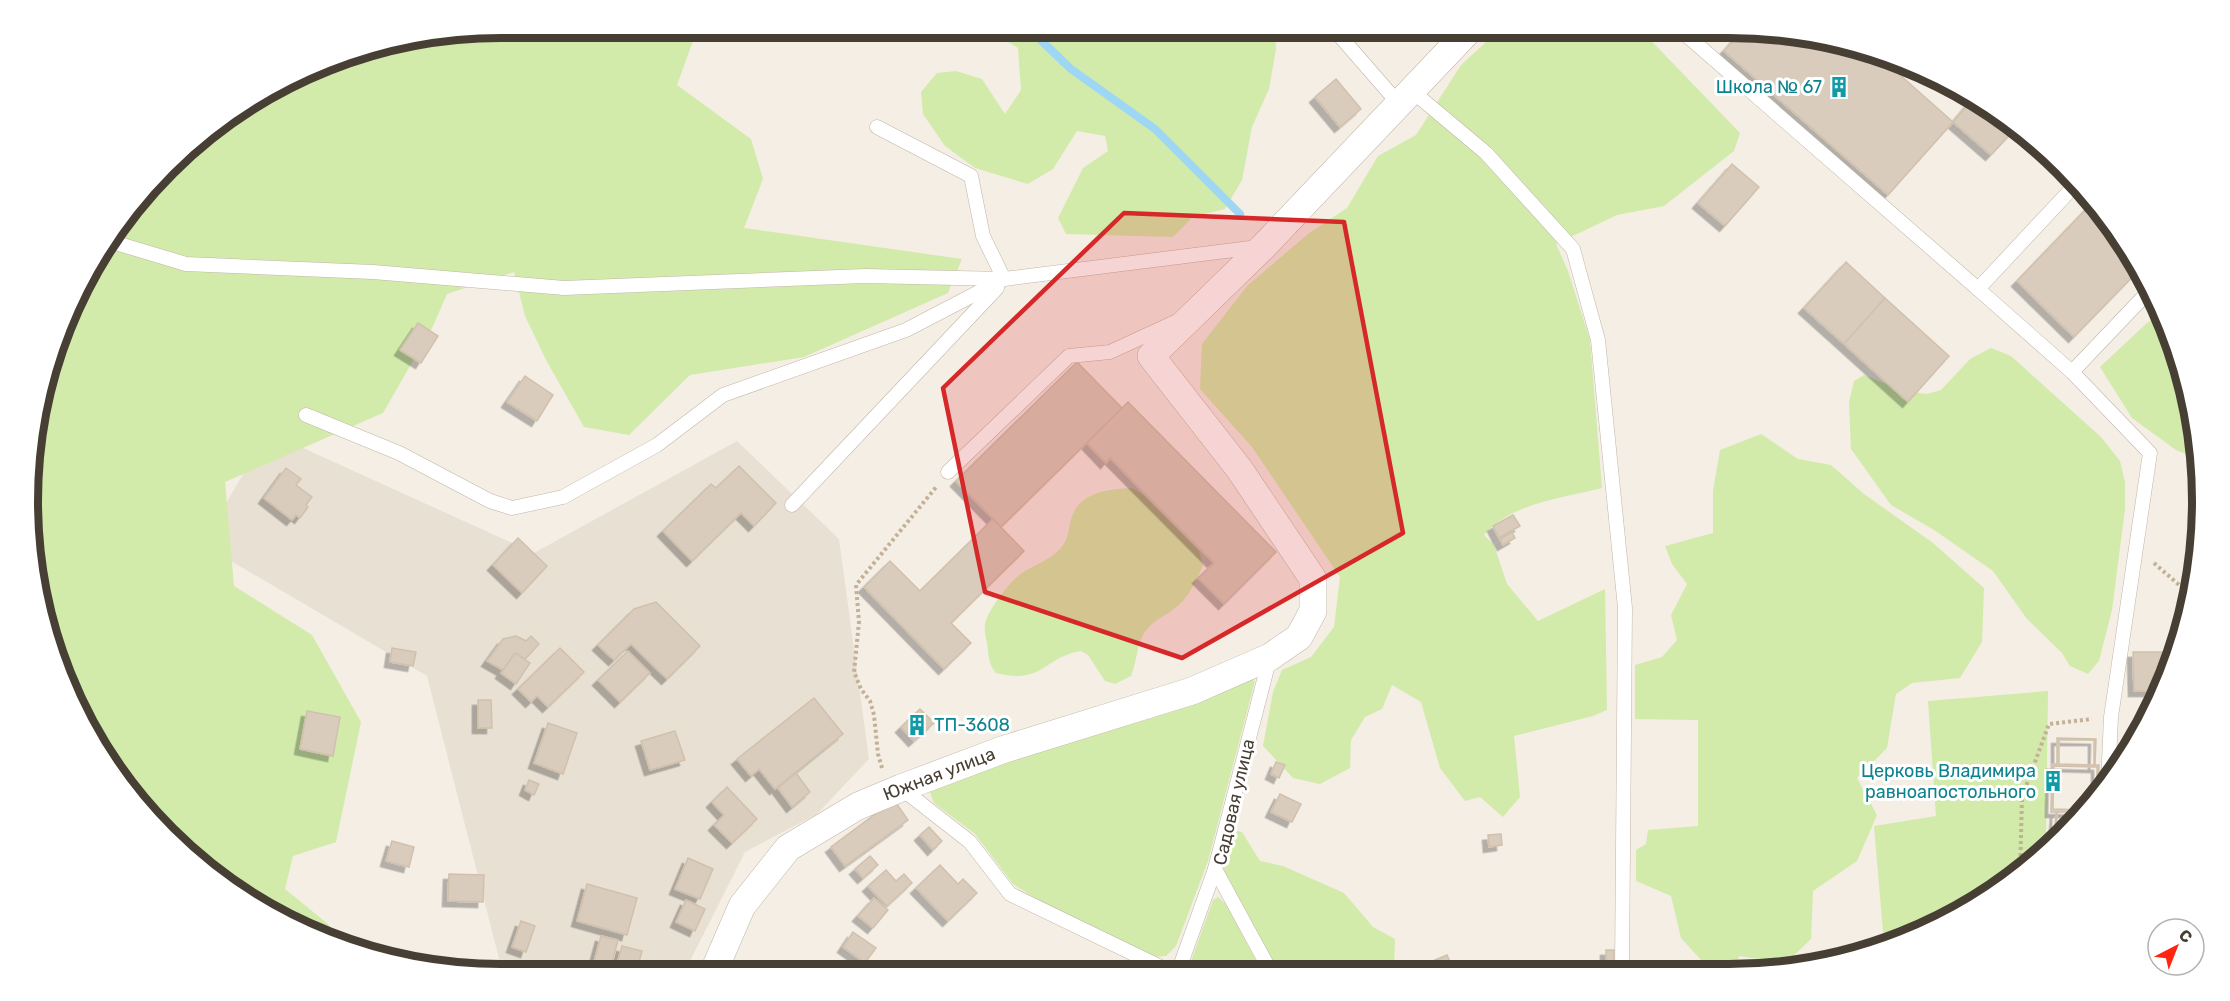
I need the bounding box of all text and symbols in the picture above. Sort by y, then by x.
building icon: Школа № 67 [1827,75,1851,99]
place label: Школа № 67 [1716,76,1822,98]
building icon: ТП-3608 [905,713,929,737]
place label: ТП-3608 [934,714,1010,736]
street label: Садовая улица [1209,737,1259,867]
street label: Южная улица [880,743,998,805]
place label: Церковь Владимира равноапостольного [1861,760,2036,803]
building icon: Церковь Владимира равноапостольного [2041,769,2065,793]
north arrow [2146,917,2206,977]
text: С [2175,925,2196,947]

